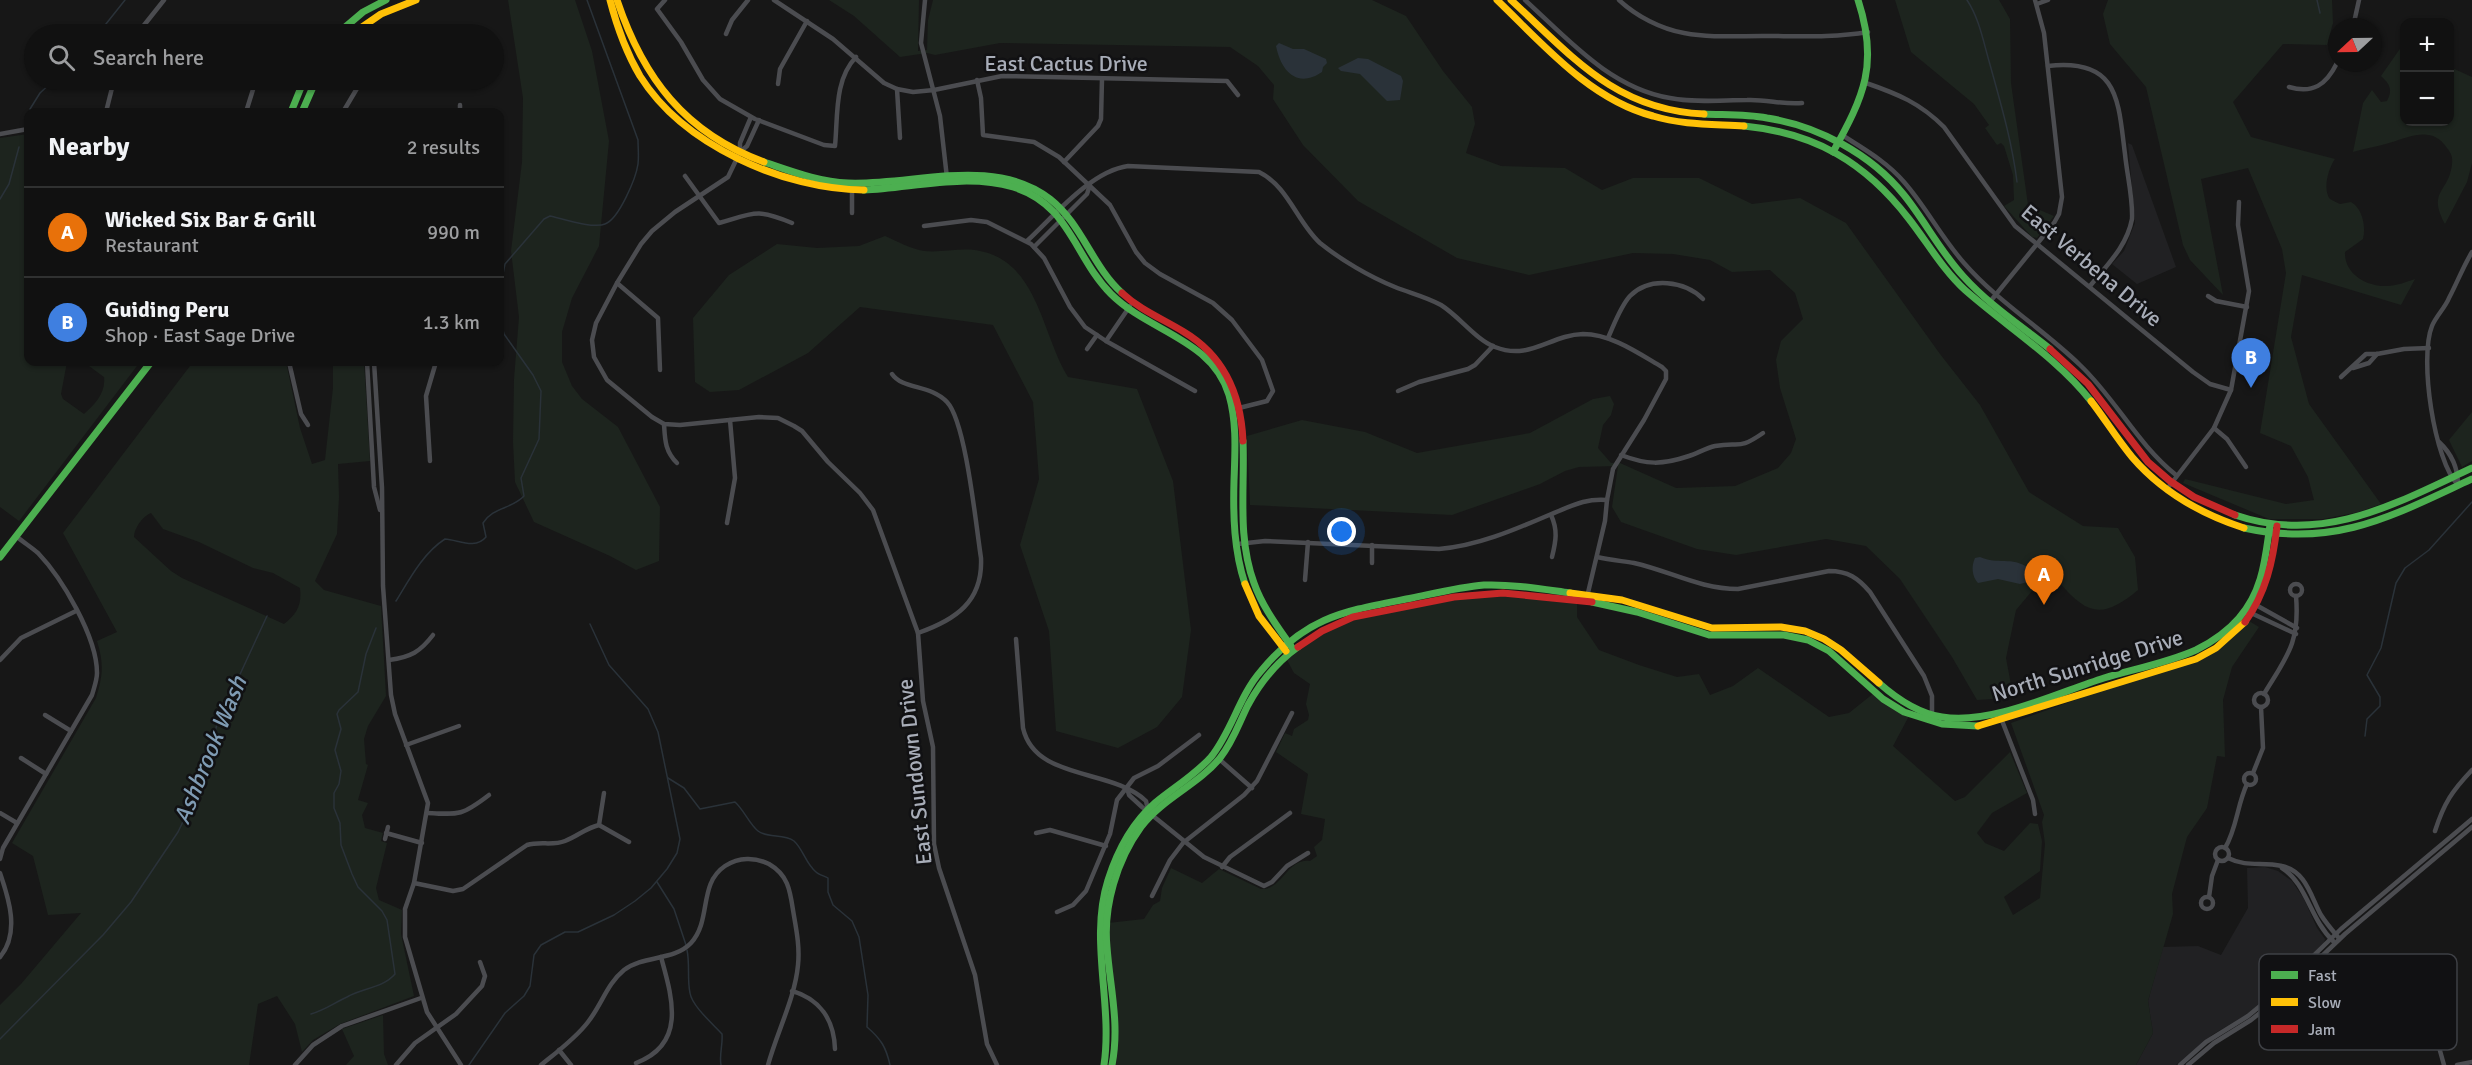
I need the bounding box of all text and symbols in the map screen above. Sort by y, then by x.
north arrow [2328,18,2382,72]
map controls [2400,18,2454,126]
button: + [2400,18,2454,72]
search box [24,24,504,90]
icon: search [45,41,78,74]
text: Search here [93,44,204,71]
street label: East Cactus Drive [984,50,1148,77]
button: − [2400,72,2454,126]
text: Nearby [48,131,129,163]
text: 2 results [407,135,480,160]
street label: East Verbena Drive [2016,198,2168,332]
text: Wicked Six Bar & Grill [105,206,316,233]
text: A [61,220,74,245]
text: 990 m [427,220,480,245]
text: Restaurant [105,233,199,258]
text: Guiding Peru [105,296,229,323]
text: B [61,310,74,335]
text: 1.3 km [423,310,480,335]
text: Shop · East Sage Drive [105,323,295,348]
pin: B [2232,338,2270,388]
your location [1327,517,1356,546]
pin: A [2024,556,2064,605]
street label: North Sunridge Drive [1988,624,2186,707]
water label: Ashbrook Wash [167,671,254,828]
street label: East Sundown Drive [891,678,938,866]
legend [2259,954,2457,1050]
text: Fast [2308,966,2337,986]
text: Slow [2308,993,2342,1013]
text: Jam [2308,1020,2336,1040]

